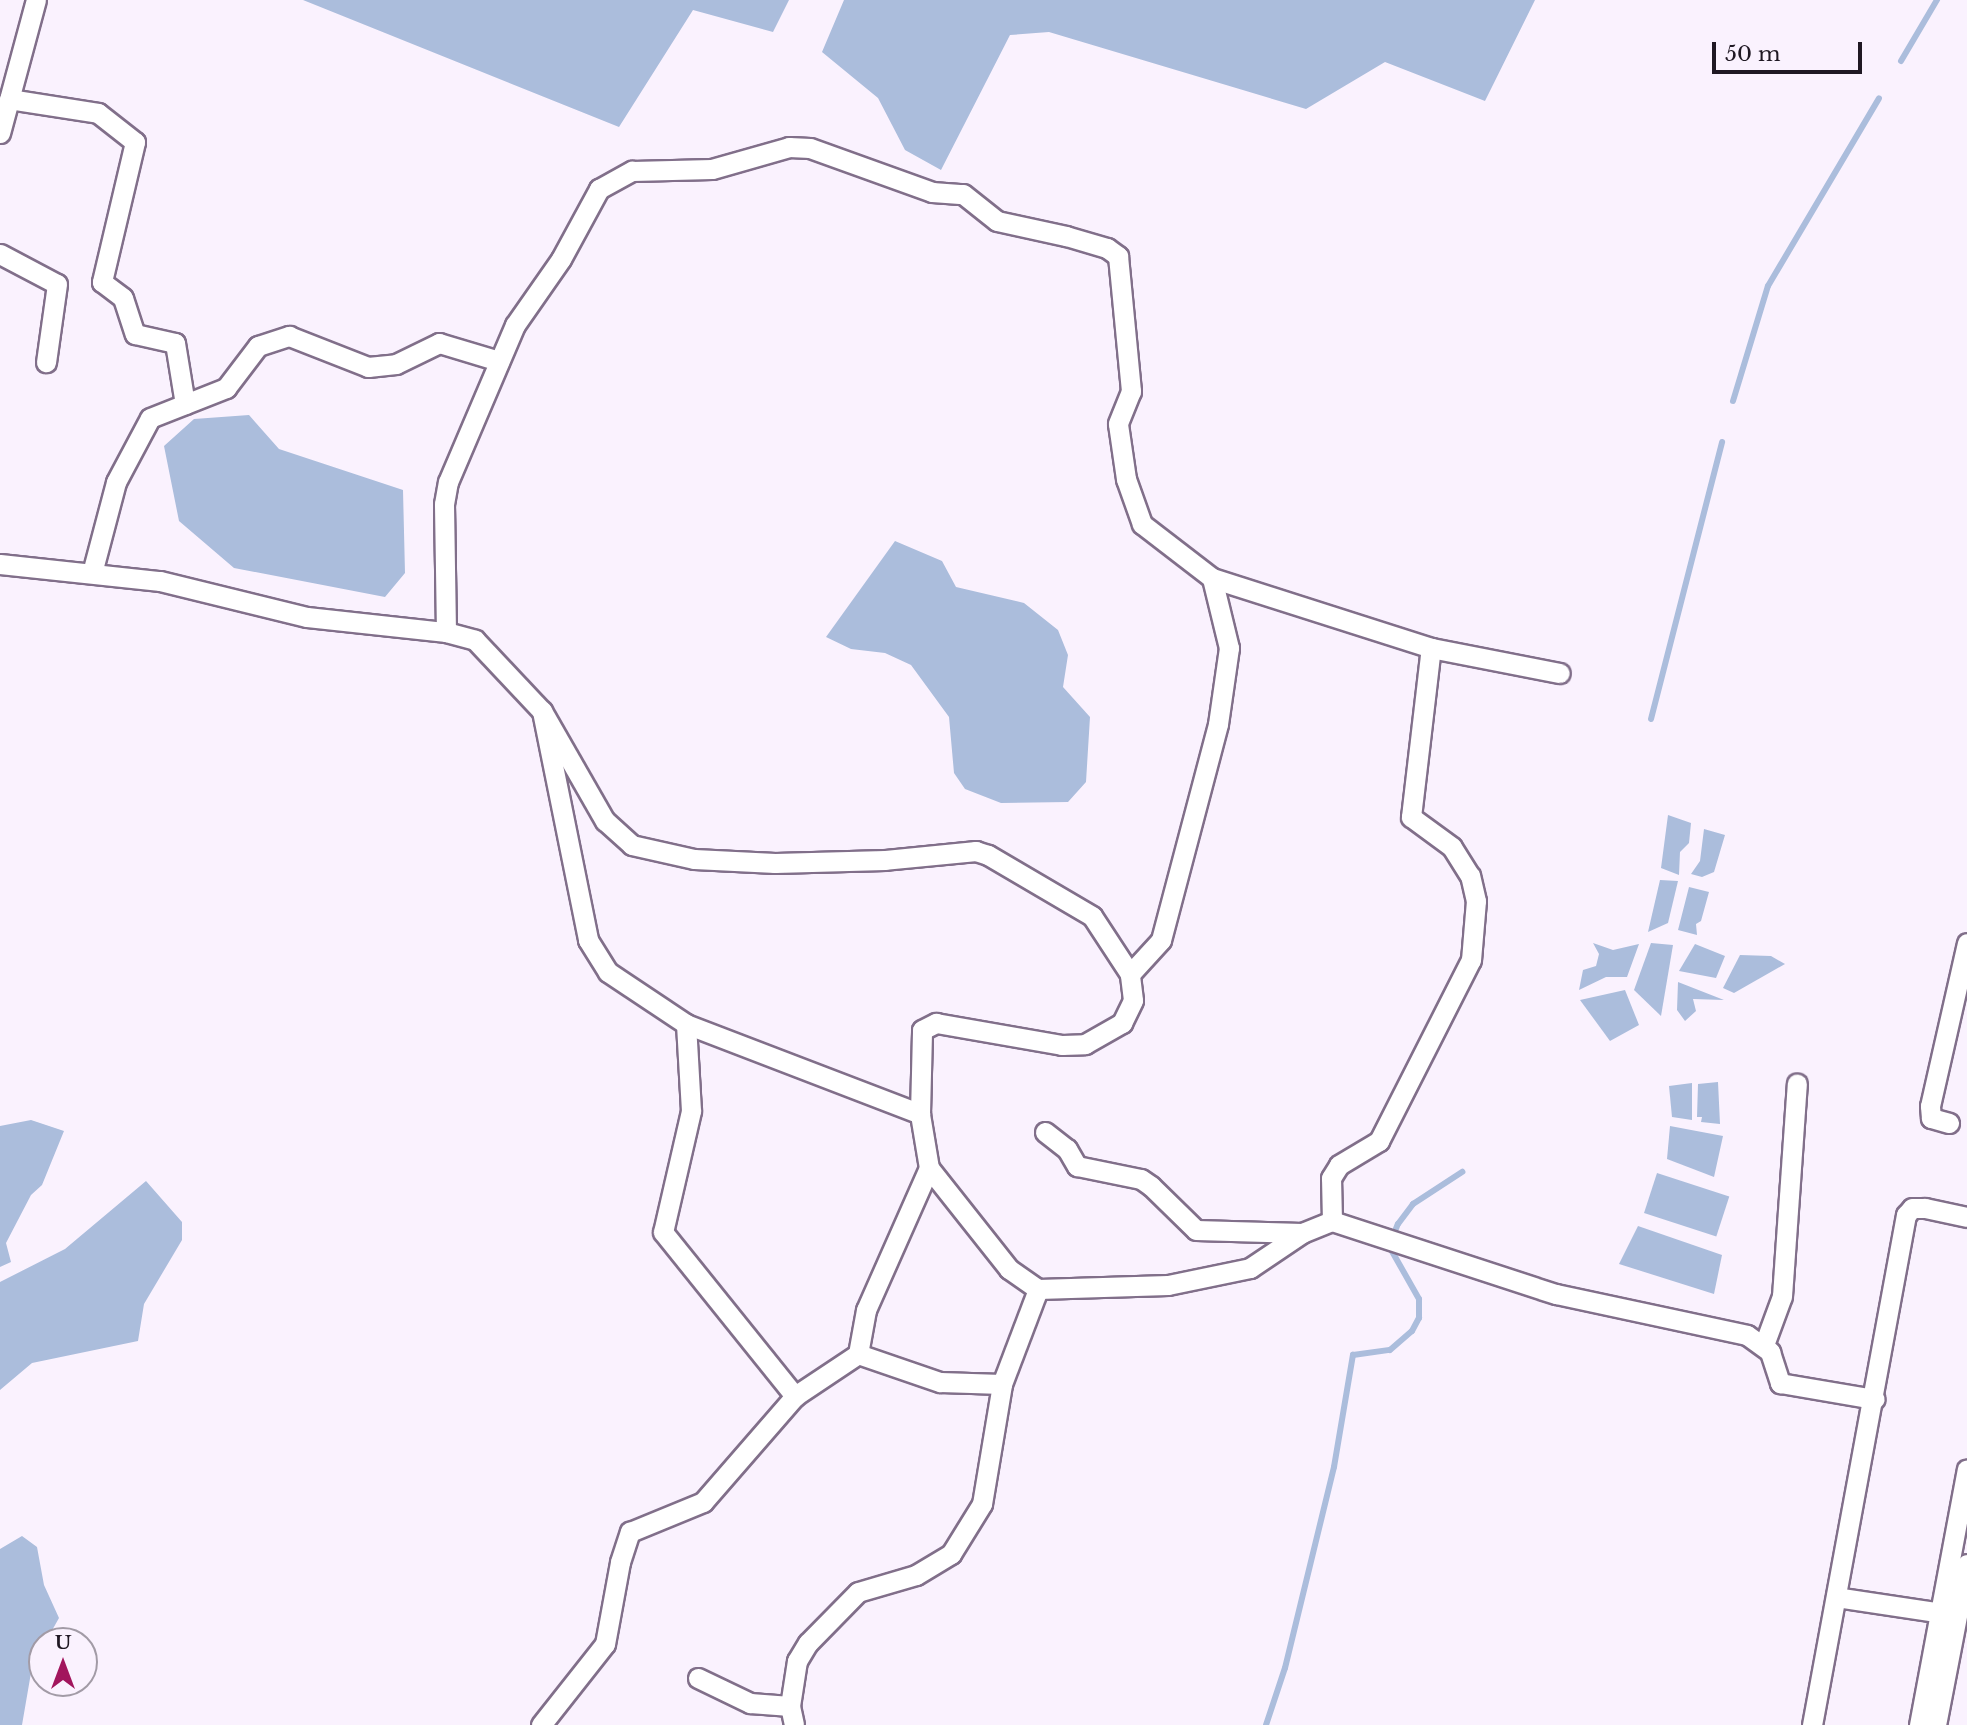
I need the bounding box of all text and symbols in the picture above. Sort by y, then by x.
scale bar [1715,28,1866,72]
text: 50 m [1725,41,1780,67]
north arrow [28,1627,98,1697]
text: U [55,1631,71,1654]

